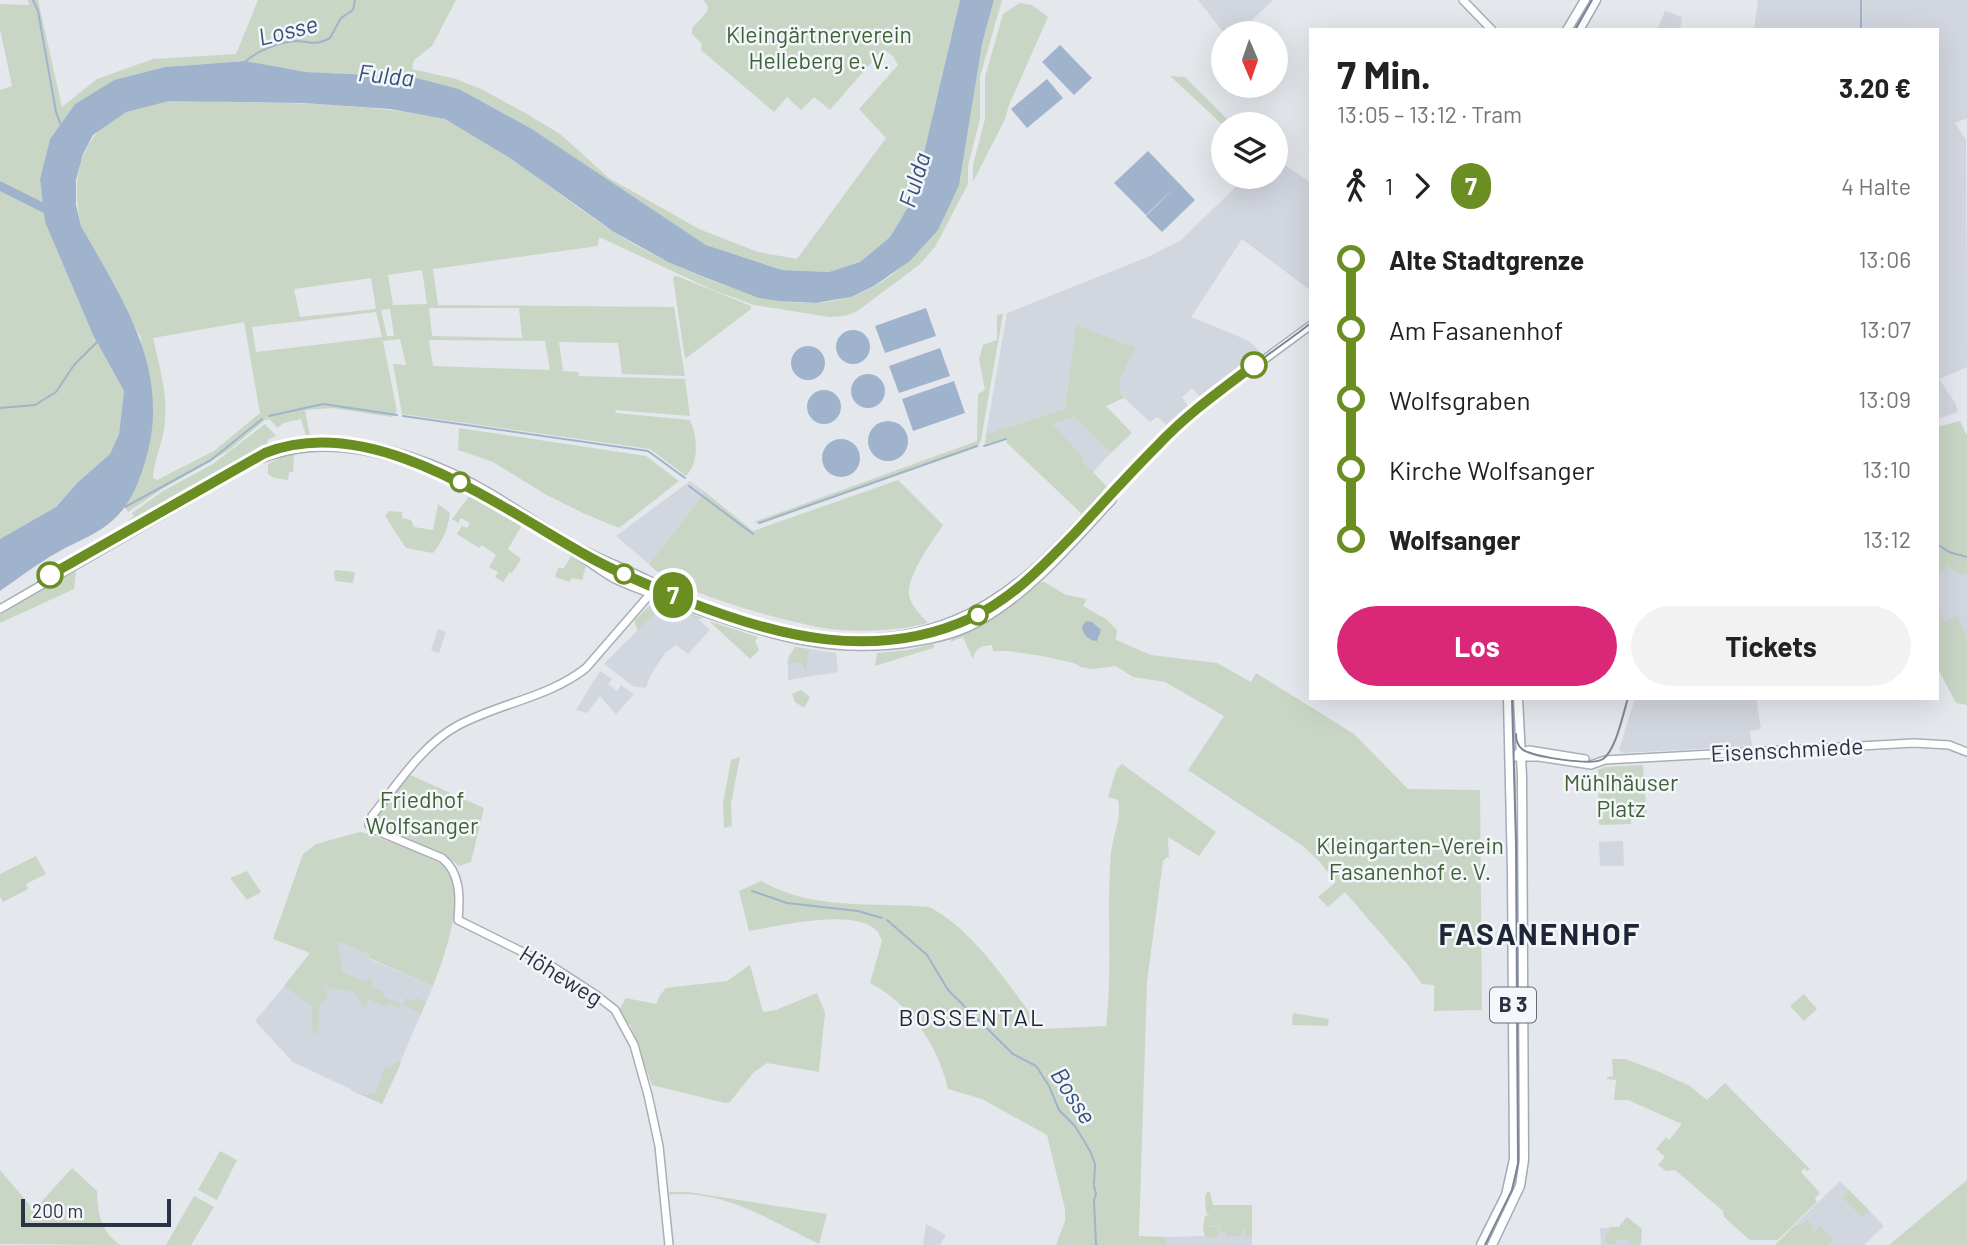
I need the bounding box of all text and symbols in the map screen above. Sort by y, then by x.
water label: Losse [255,8,320,51]
park label: Kleingärtnerverein Helleberg e. V. [726,20,912,74]
north arrow [1211,21,1288,98]
map controls [1211,21,1288,189]
text: 7 Min. [1337,51,1431,97]
water label: Fulda [357,57,416,92]
text: 3.20 € [1839,72,1911,103]
text: 13:05 – 13:12 · Tram [1337,100,1522,128]
button: layers [1211,112,1288,189]
water label: Fulda [891,149,936,211]
icon: walk [1337,167,1375,205]
icon: forward [1403,167,1441,205]
text: 7 [1465,171,1477,200]
text: 1 [1385,172,1393,200]
text: 4 Halte [1841,172,1911,200]
text: Alte Stadtgrenze [1389,244,1584,275]
text: 13:06 [1858,245,1911,273]
text: Am Fasanenhof [1389,314,1563,345]
text: 13:07 [1859,315,1911,343]
unlabelled marker [1241,352,1267,378]
text: Wolfsgraben [1389,384,1531,415]
text: 13:09 [1858,385,1911,413]
text: Kirche Wolfsanger [1389,454,1595,485]
text: 13:10 [1862,455,1911,483]
unlabelled marker [450,472,470,492]
text: Wolfsanger [1389,524,1520,555]
text: 13:12 [1863,525,1911,553]
unlabelled marker [37,562,63,588]
unlabelled marker [614,564,634,584]
line badge: 7 [650,572,696,618]
text: 7 [667,580,679,609]
unlabelled marker [968,605,988,625]
button: Los [1337,606,1617,686]
button: Tickets [1631,606,1911,686]
street label: Eisenschmiede [1710,731,1864,767]
park label: Mühlhäuser Platz [1564,768,1679,822]
park label: Friedhof Wolfsanger [366,785,479,839]
park label: Kleingarten-Verein Fasanenhof e. V. [1316,831,1504,885]
district label: FASANENHOF [1439,915,1641,951]
street label: Höheweg [515,939,608,1011]
road number: B 3 [1490,988,1536,1023]
district label: BOSSENTAL [898,1002,1046,1031]
water label: Bosse [1045,1061,1103,1129]
scale bar [21,1196,172,1228]
text: 200 m [32,1199,83,1222]

